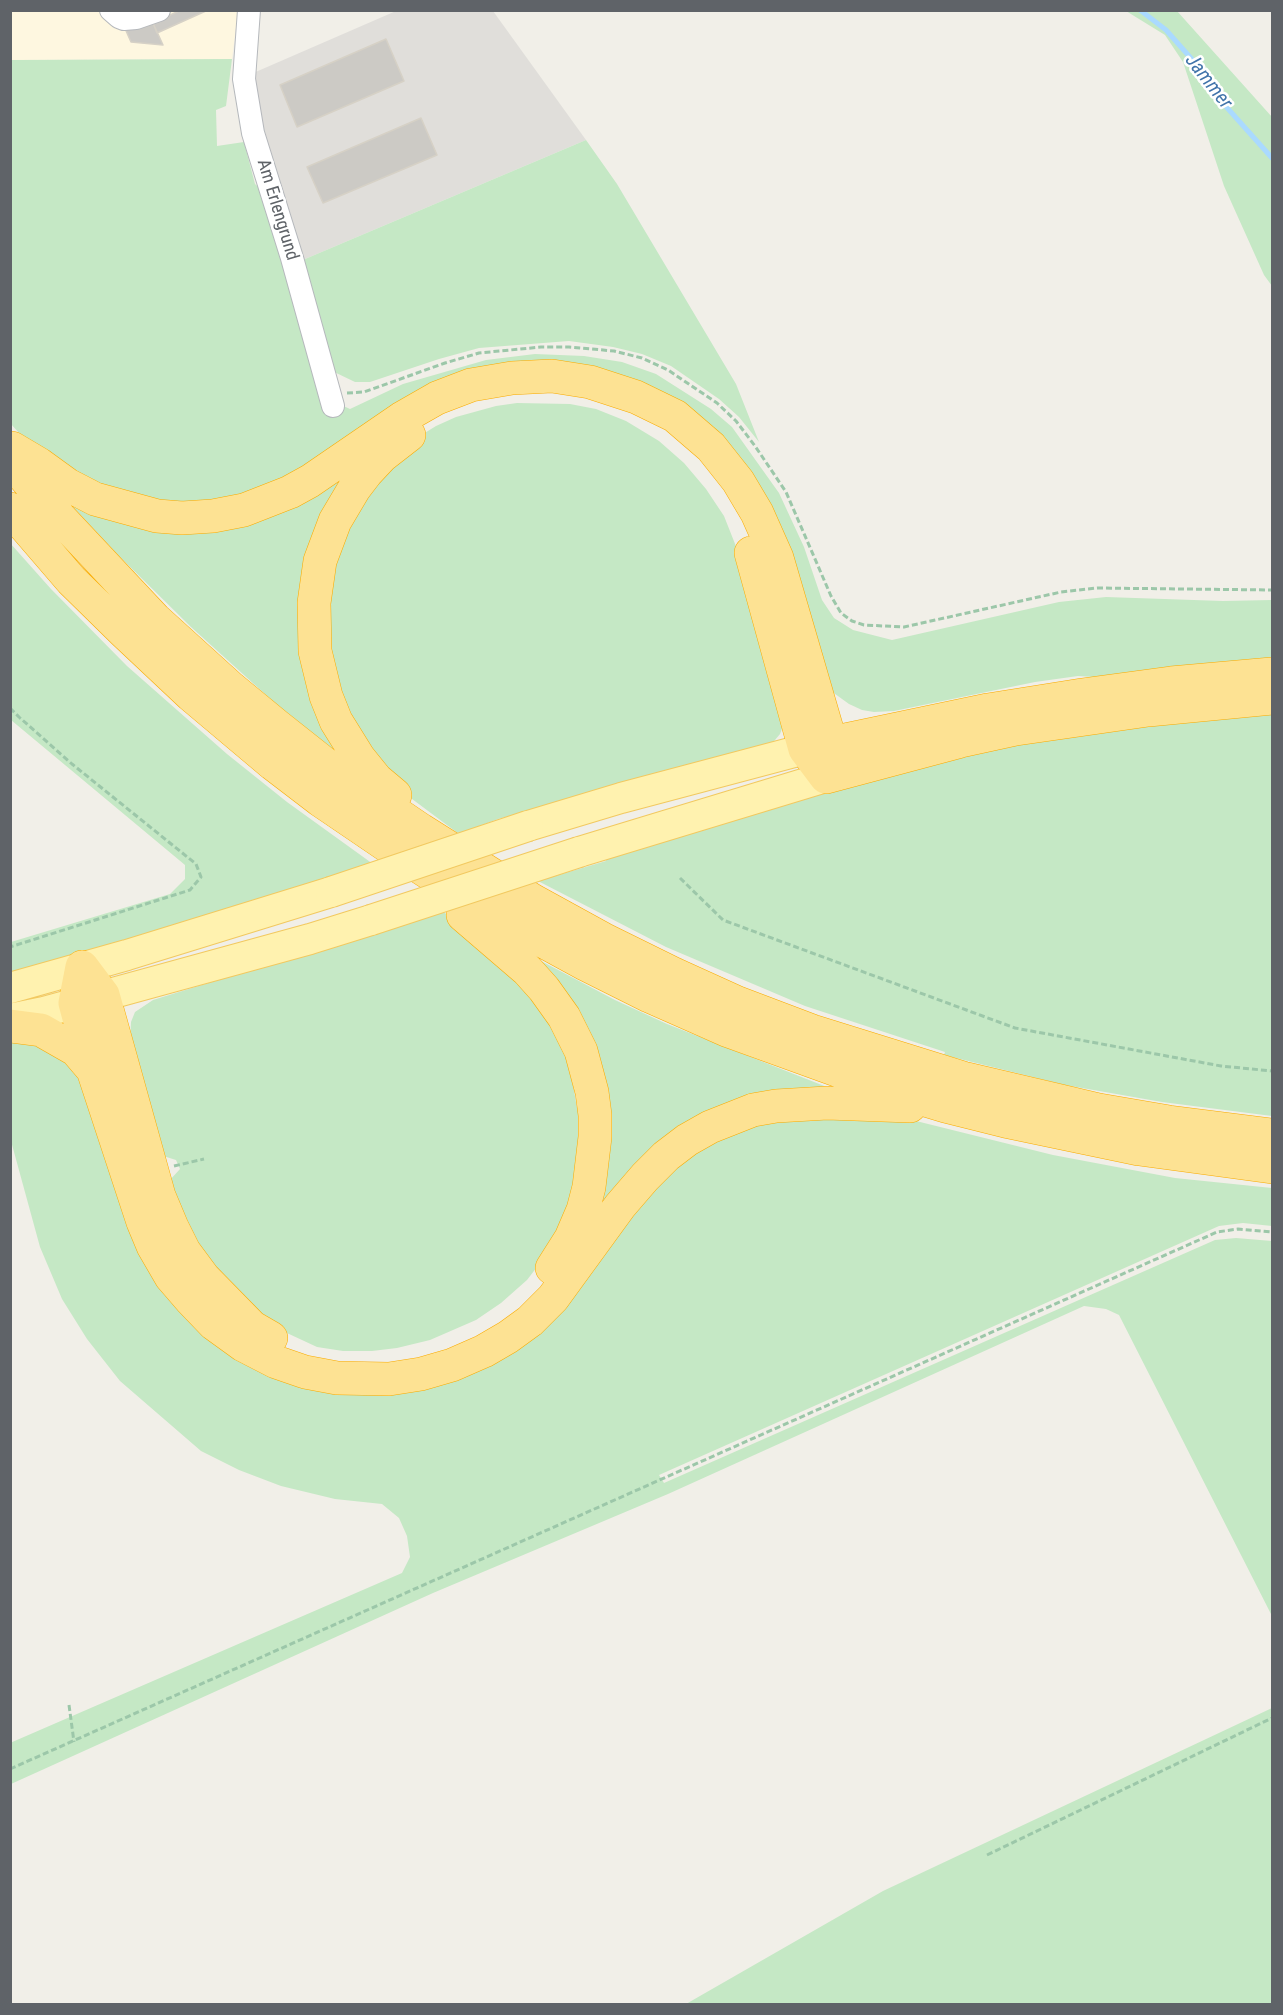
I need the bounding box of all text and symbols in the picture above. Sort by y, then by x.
water label: Jammer [1179,50,1237,114]
street label: Am Erlengrund [251,157,303,263]

